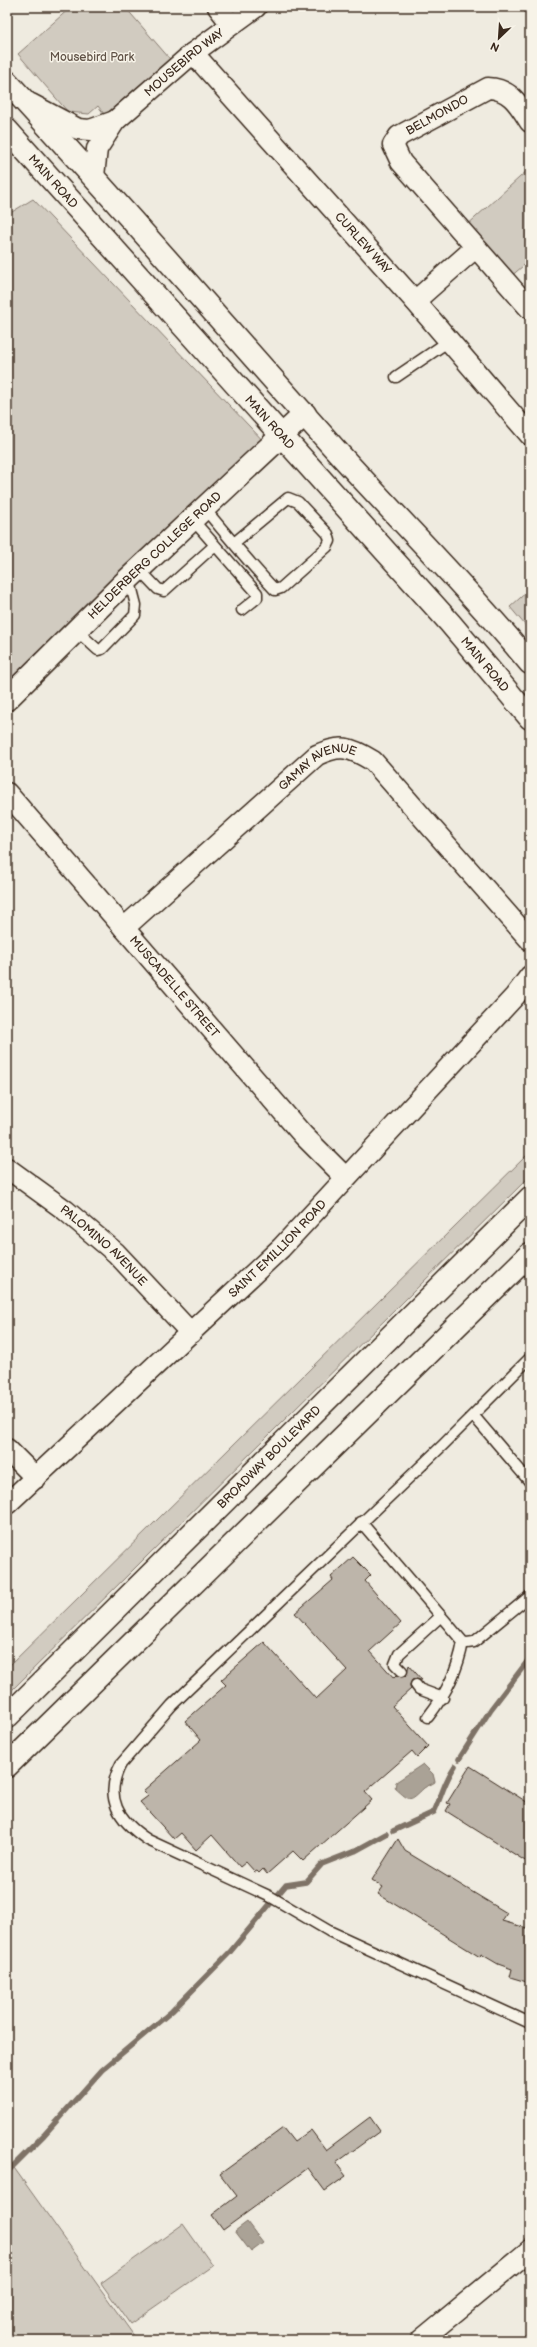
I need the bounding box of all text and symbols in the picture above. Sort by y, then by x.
north arrow [479,18,519,58]
street label: MOUSEBIRD WAY [141,25,228,100]
text: N [488,39,501,54]
park label: Mousebird Park [50,50,134,65]
street label: BELMONDO [403,92,471,139]
street label: MAIN ROAD [25,152,81,212]
street label: CURLEW WAY [331,209,395,278]
street label: MAIN ROAD [241,393,297,453]
street label: HELDERBERG COLLEGE ROAD [85,489,225,623]
street label: MAIN ROAD [457,634,512,695]
street label: GAMAY AVENUE [276,741,359,794]
street label: MUSCADELLE STREET [126,933,223,1041]
street label: SAINT EMILLION ROAD [226,1197,330,1301]
street label: PALOMINO AVENUE [57,1202,150,1289]
street label: BROADWAY BOULEVARD [214,1403,324,1512]

